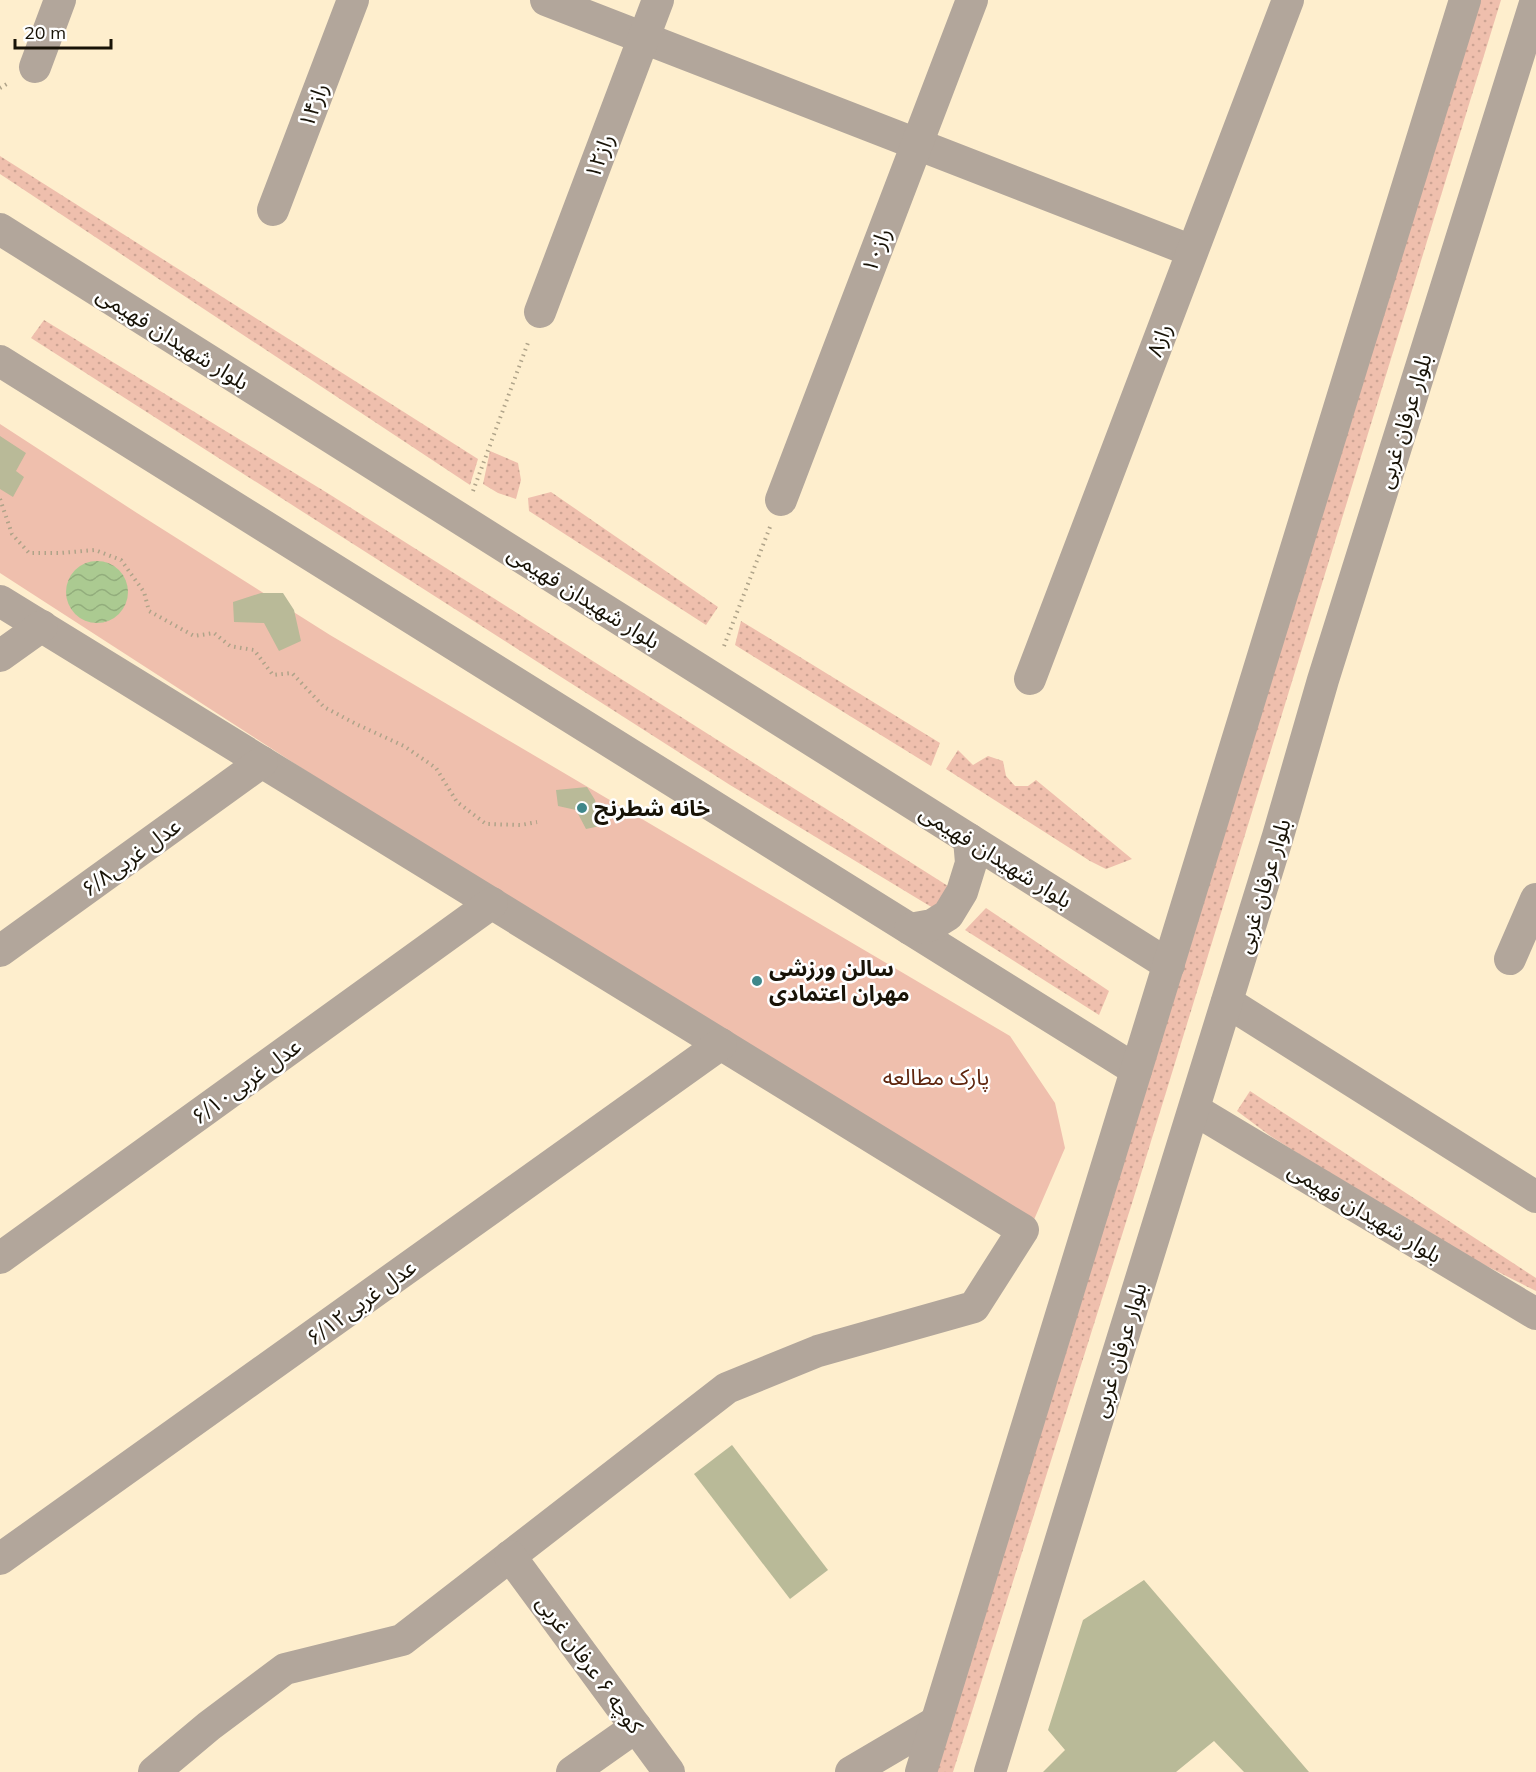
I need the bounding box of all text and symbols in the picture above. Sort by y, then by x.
scale bar [15,12,111,50]
text: 20 m [24,21,66,44]
street label: راز۱۴ [292,79,334,131]
street label: راز۱۲ [578,130,620,182]
street label: راز۱۰ [855,224,897,276]
street label: بلوار شهیدان فهیمی [92,280,254,396]
street label: راز۸ [1140,319,1178,361]
street label: بلوار عرفان غربی [1370,350,1438,492]
street label: بلوار شهیدان فهیمی [503,539,665,655]
place label: خانه شطرنج [594,794,710,825]
street label: بلوار شهیدان فهیمی [915,798,1077,914]
marker: خانه شطرنج [575,801,589,815]
street label: ۶/۸عدل غربی [76,811,186,903]
street label: بلوار عرفان غربی [1229,815,1297,957]
place label: سالن ورزشی مهران اعتمادی [769,954,909,1007]
marker: سالن ورزشی مهران اعتمادی [750,974,764,988]
street label: ۶/۱۰عدل غربی [186,1032,306,1130]
park label: پارک مطالعه [883,1063,989,1092]
street label: بلوار شهیدان فهیمی [1283,1155,1447,1269]
street label: ۶/۱۲عدل غربی [301,1253,421,1351]
street label: بلوار عرفان غربی [1085,1279,1153,1421]
street label: کوچه ۶ عرفان غربی [529,1589,650,1740]

